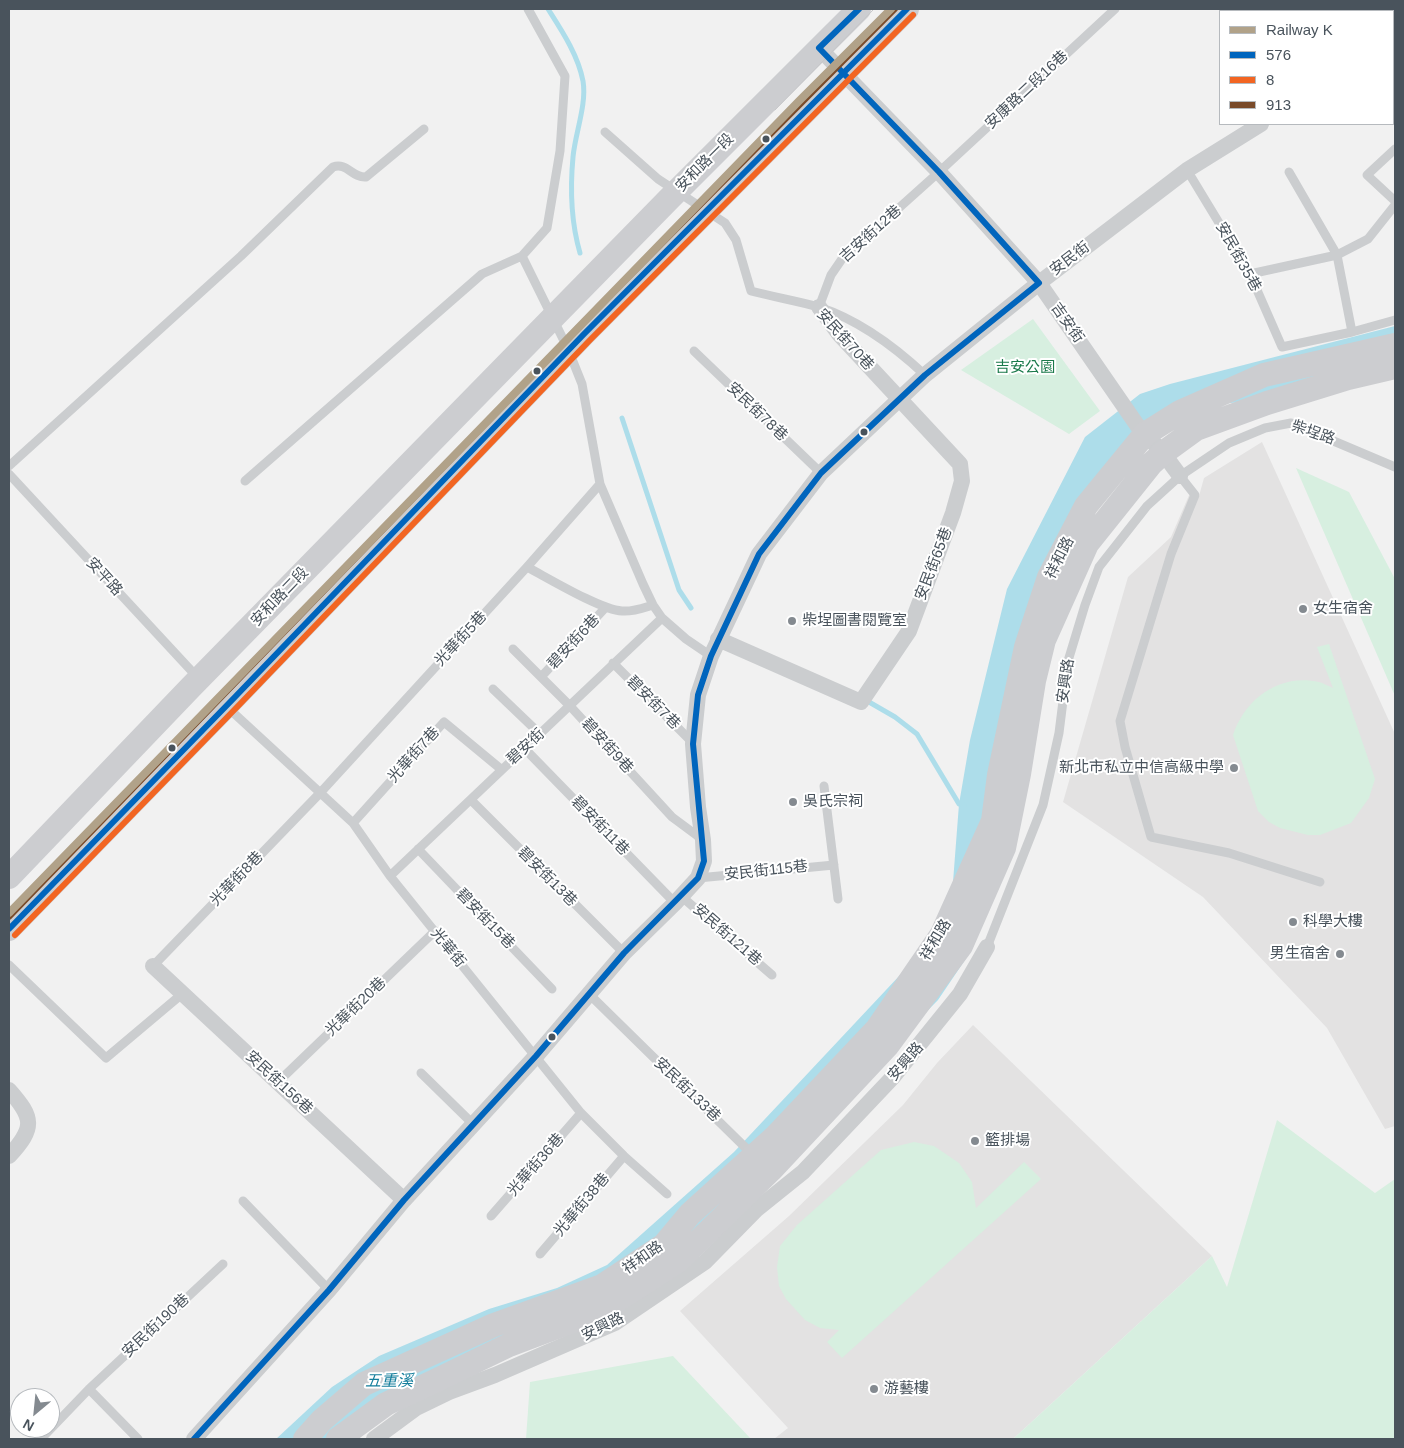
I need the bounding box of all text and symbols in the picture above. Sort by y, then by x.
legend [1219,10,1394,125]
text: Railway K [1266,21,1333,38]
text: 576 [1266,46,1291,63]
street label: 安康路二段16巷 [982,47,1072,133]
text: 8 [1266,71,1274,88]
text: 913 [1266,96,1291,113]
street label: 安和路一段 [672,130,738,196]
unlabelled marker [761,134,771,144]
street label: 吉安街12巷 [836,202,906,266]
street label: 安民街35巷 [1212,219,1264,295]
street label: 安民街 [1047,238,1093,280]
street label: 吉安街 [1047,299,1087,347]
street label: 安民街70巷 [813,305,877,375]
park label: 吉安公園 [995,359,1055,377]
unlabelled marker [532,366,542,376]
street label: 安民街78巷 [723,379,791,445]
street label: 柴埕路 [1289,417,1337,449]
unlabelled marker [859,427,869,437]
street label: 安民街65巷 [912,525,956,603]
street label: 祥和路 [1042,534,1078,582]
street label: 安平路 [82,554,126,600]
street label: 安和路二段 [247,564,313,630]
place label: 女生宿舍 [1313,600,1373,618]
marker: 女生宿舍 [1297,603,1309,615]
street label: 光華街5巷 [431,608,491,670]
street label: 碧安街6巷 [544,611,604,673]
place label: 柴埕圖書閱覽室 [802,612,907,630]
marker: 柴埕圖書閱覽室 [786,615,798,627]
street label: 安興路 [1054,657,1078,705]
street label: 碧安街7巷 [622,672,684,734]
street label: 碧安街9巷 [577,715,637,777]
street label: 光華街7巷 [384,724,444,786]
street label: 碧安街 [503,725,549,769]
unlabelled marker [167,743,177,753]
place label: 新北市私立中信高級中學 [1059,759,1224,777]
marker: 新北市私立中信高級中學 [1228,762,1240,774]
street label: 碧安街11巷 [567,793,633,859]
place label: 吳氏宗祠 [803,793,863,811]
marker: 吳氏宗祠 [787,796,799,808]
street label: 碧安街13巷 [514,844,580,910]
street label: 光華街8巷 [207,848,267,910]
street label: 安民街115巷 [723,858,809,884]
street label: 碧安街15巷 [452,885,518,953]
street label: 安民街121巷 [689,900,765,970]
place label: 科學大樓 [1303,913,1363,931]
street label: 祥和路 [917,916,955,964]
marker: 科學大樓 [1287,916,1299,928]
street label: 光華街 [427,925,469,971]
place label: 男生宿舍 [1270,945,1330,963]
marker: 男生宿舍 [1334,948,1346,960]
street label: 光華街20巷 [322,974,390,1040]
unlabelled marker [547,1032,557,1042]
street label: 安興路 [884,1039,928,1085]
street label: 安民街156巷 [242,1047,316,1119]
street label: 安民街133巷 [650,1054,724,1126]
street label: 光華街36巷 [504,1130,568,1200]
place label: 籃排場 [985,1132,1030,1150]
marker: 籃排場 [969,1135,981,1147]
street label: 光華街38巷 [550,1170,614,1240]
street label: 祥和路 [619,1238,667,1278]
street label: 安民街190巷 [119,1290,193,1362]
street label: 安興路 [579,1309,627,1345]
water label: 五重溪 [365,1372,413,1392]
place label: 游藝樓 [884,1380,929,1398]
marker: 游藝樓 [868,1383,880,1395]
north arrow [10,1388,60,1438]
text: N [20,1416,37,1435]

